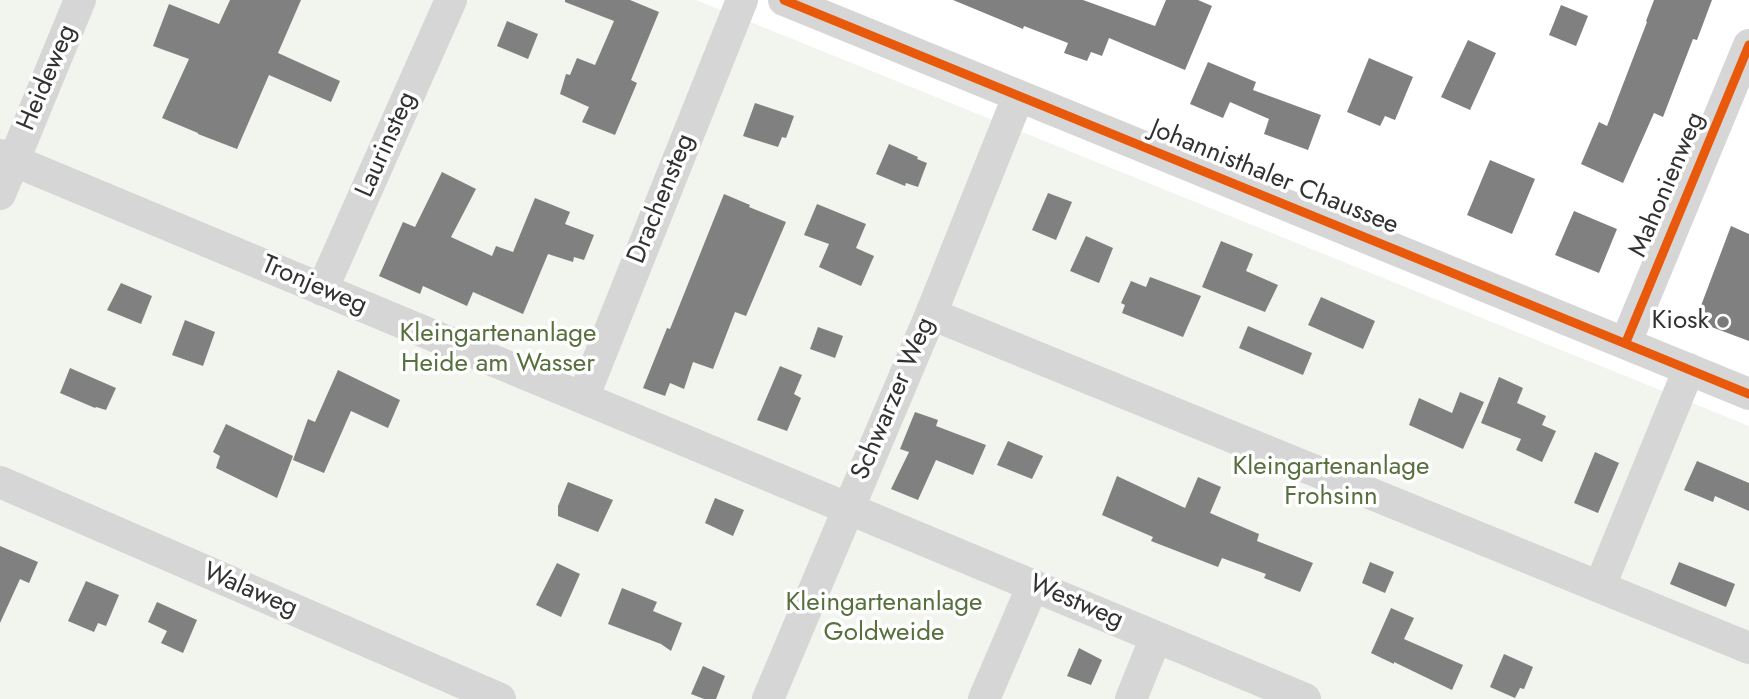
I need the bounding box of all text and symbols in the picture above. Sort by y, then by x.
street label: Heideweg [12,20,84,136]
street label: Laurinsteg [350,87,424,203]
street label: Mahonienweg [1624,108,1712,262]
street label: Johannisthaler Chaussee [1145,114,1403,242]
street label: Drachensteg [622,130,702,268]
street label: Tronjeweg [257,250,371,322]
place label: Kiosk [1651,306,1709,338]
street label: Schwarzer Weg [846,313,942,485]
marker: Kiosk [1715,314,1731,330]
park label: Kleingartenanlage Heide am Wasser [400,319,596,380]
park label: Kleingartenanlage Frohsinn [1233,452,1429,514]
street label: Walaweg [198,557,302,625]
street label: Westweg [1024,569,1128,637]
park label: Kleingartenanlage Goldweide [786,588,982,650]

